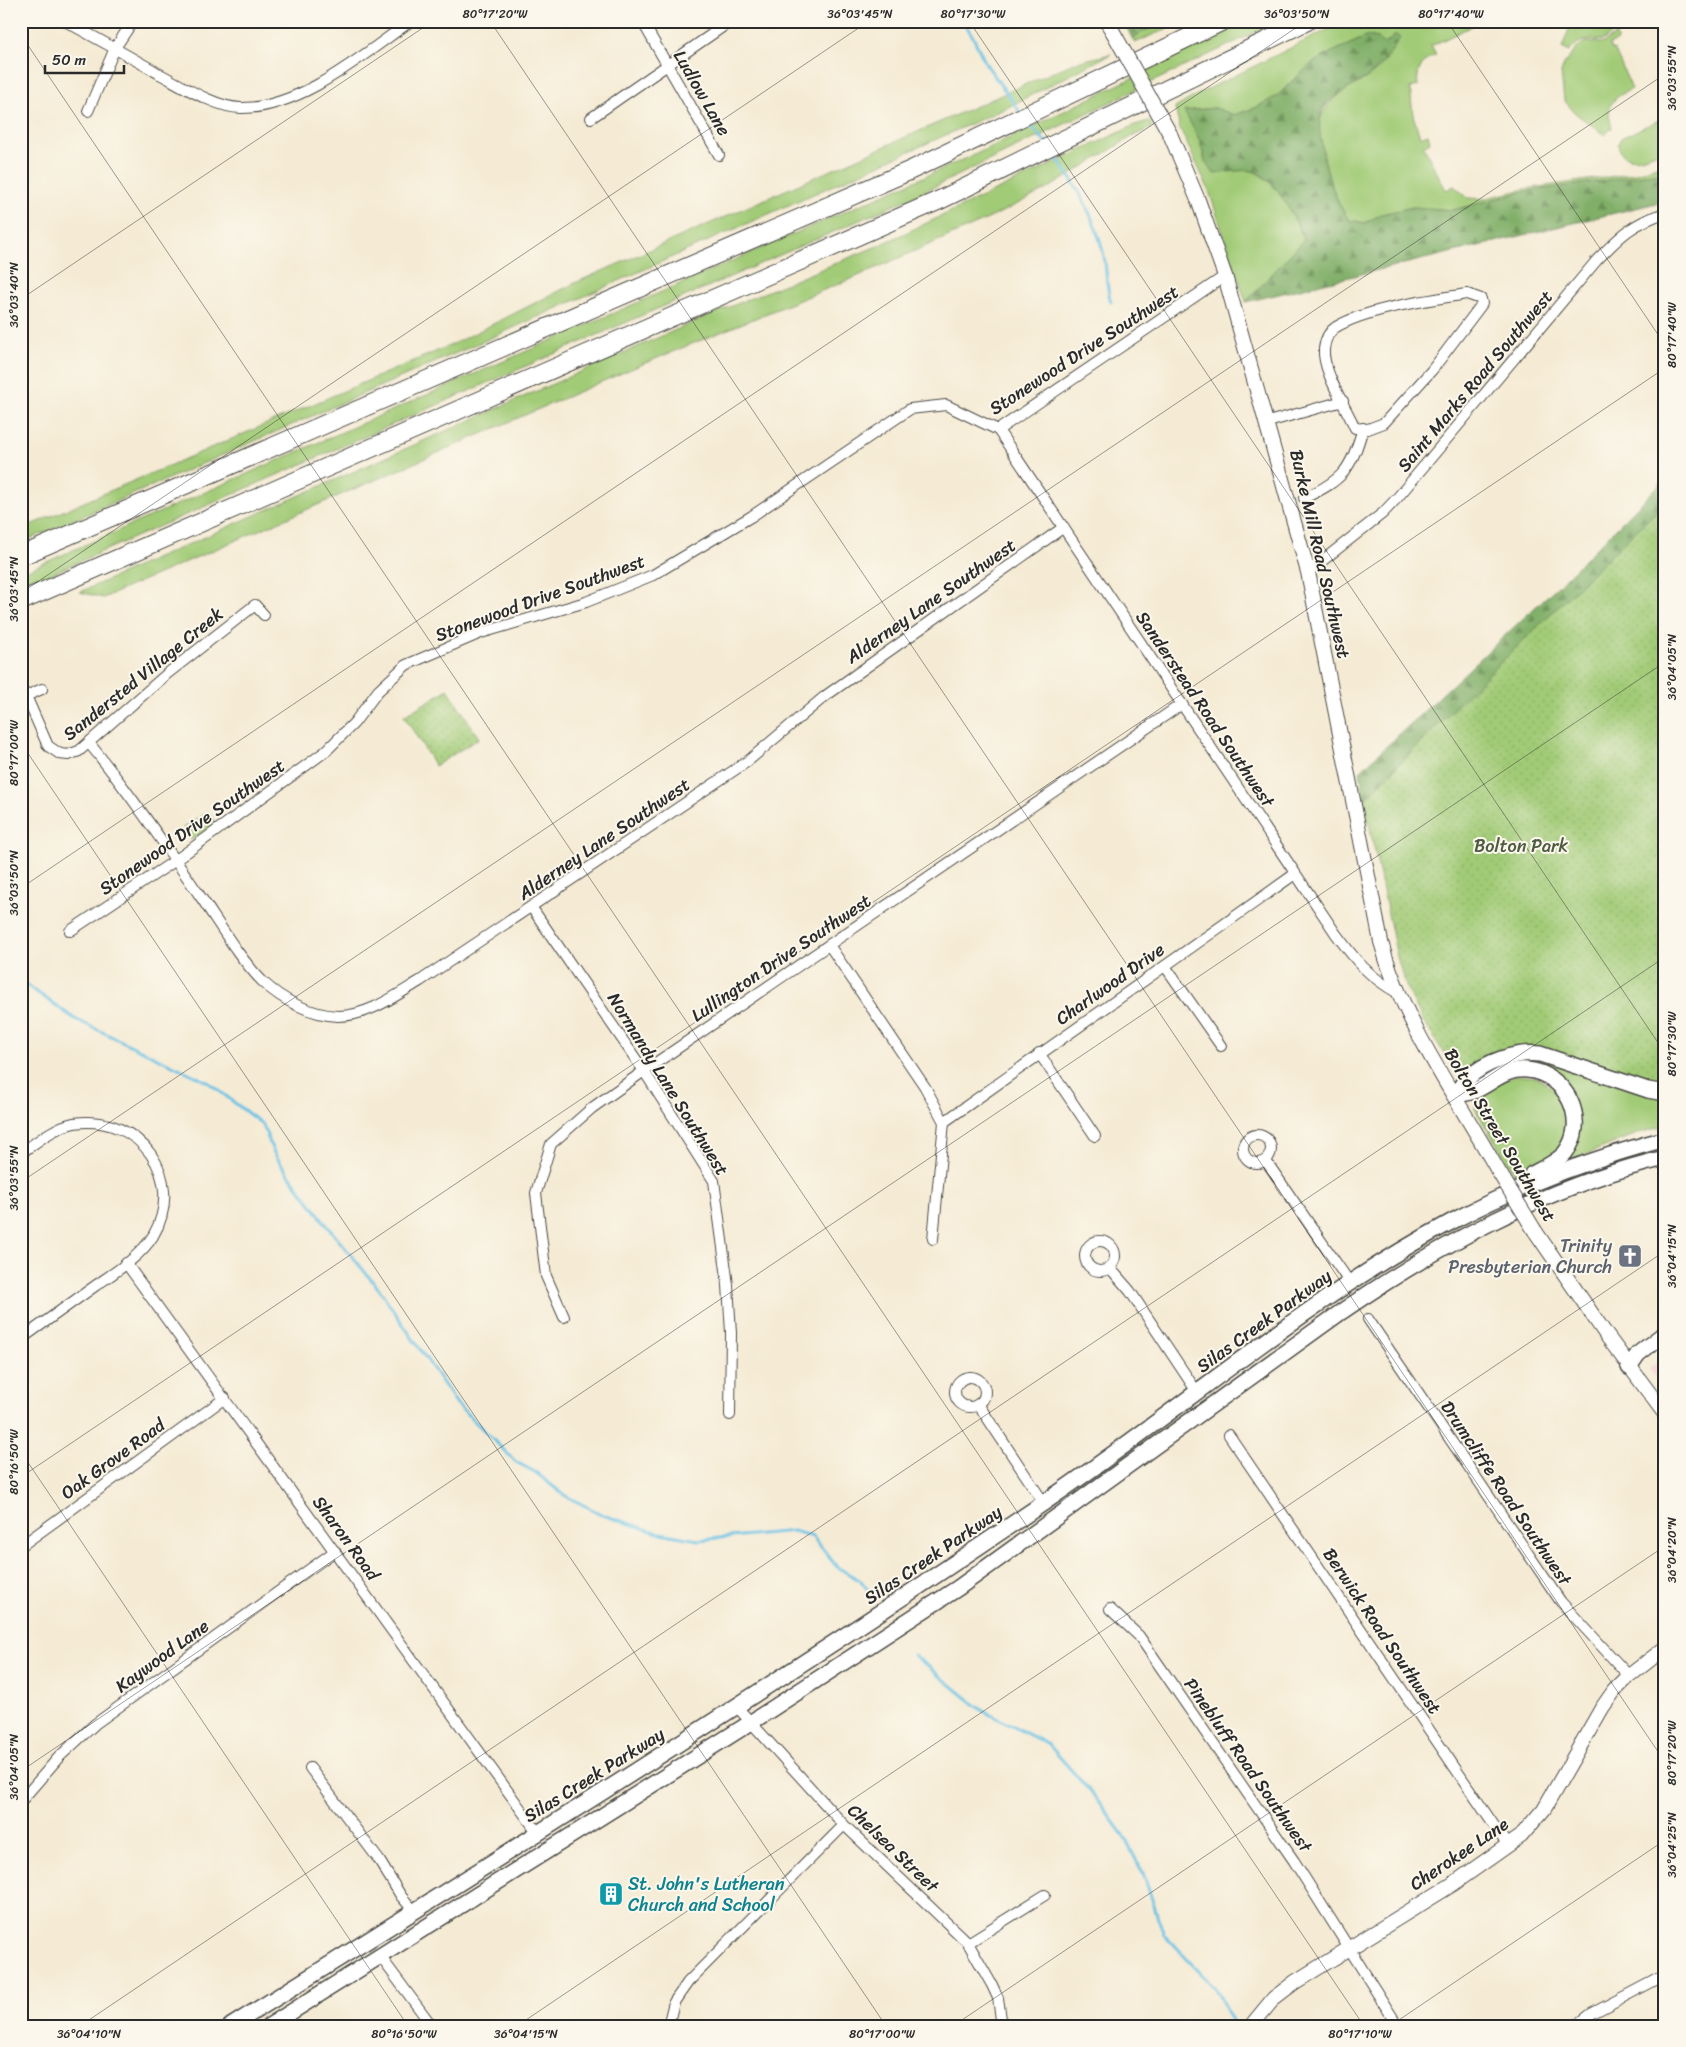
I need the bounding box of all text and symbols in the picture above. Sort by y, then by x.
text: 80°17'20"W [462,3,528,25]
text: 36°03'45"N [827,3,893,25]
text: 80°17'30"W [941,3,1006,25]
text: 36°03'50"N [1264,3,1330,25]
text: 80°17'40"W [1418,3,1485,25]
scale bar [45,42,124,74]
street label: Ludlow Lane [664,44,740,142]
text: 36°03'55"N [1661,45,1683,111]
text: 50 m [52,47,87,73]
text: 36°03'40"N [3,262,25,328]
street label: Stonewood Drive Southwest [982,276,1186,424]
street label: Saint Marks Road Southwest [1389,283,1561,479]
text: 80°17'40"W [1661,301,1683,368]
street label: Burke Mill Road Southwest [1280,446,1360,662]
street label: Alderney Lane Southwest [838,530,1023,673]
street label: Stonewood Drive Southwest [430,545,650,651]
text: 36°03'45"N [3,556,25,622]
street label: Sandersted Village Creek [56,599,231,749]
street label: Sanderstead Road Southwest [1127,604,1283,815]
text: 36°04'05"N [1661,633,1683,700]
text: 80°17'00"W [3,719,25,786]
street label: Stonewood Drive Southwest [92,750,292,904]
street label: Alderney Lane Southwest [510,769,697,909]
park label: Bolton Park [1474,830,1568,862]
text: 36°03'50"N [3,850,25,916]
street label: Lullington Drive Southwest [684,885,878,1031]
street label: Charlwood Drive [1049,934,1171,1034]
street label: Normandy Lane Southwest [598,986,738,1182]
text: 80°17'30"W [1661,1011,1683,1076]
street label: Bolton Street Southwest [1435,1042,1565,1229]
text: 36°03'55"N [3,1145,25,1211]
text: 36°04'15"N [1661,1223,1683,1288]
place label: Trinity Presbyterian Church [1448,1230,1613,1283]
church icon: Trinity Presbyterian Church [1617,1243,1643,1269]
street label: Silas Creek Parkway [1189,1260,1339,1381]
street label: Drumcliffe Road Southwest [1432,1394,1581,1593]
street label: Oak Grove Road [54,1409,173,1508]
text: 80°16'50"W [3,1428,25,1495]
street label: Sharon Road [304,1489,389,1589]
street label: Silas Creek Parkway [857,1496,1009,1613]
text: 36°04'20"N [1661,1516,1683,1583]
street label: Berwick Road Southwest [1314,1541,1450,1721]
street label: Kaywood Lane [108,1611,216,1701]
street label: Pinebluff Road Southwest [1175,1671,1321,1860]
street label: Silas Creek Parkway [517,1718,671,1831]
text: 80°17'20"W [1661,1720,1683,1786]
text: 36°04'05"N [3,1733,25,1800]
street label: Chelsea Street [840,1796,947,1901]
street label: Cherokee Lane [1403,1809,1516,1899]
text: 36°04'25"N [1661,1811,1683,1878]
place label: St. John's Lutheran Church and School [628,1868,785,1921]
building icon: St. John's Lutheran Church and School [598,1881,624,1907]
text: 36°04'10"N [57,2023,122,2045]
text: 80°16'50"W [371,2023,438,2045]
text: 36°04'15"N [494,2023,559,2045]
text: 80°17'00"W [849,2023,916,2045]
text: 80°17'10"W [1328,2023,1392,2045]

